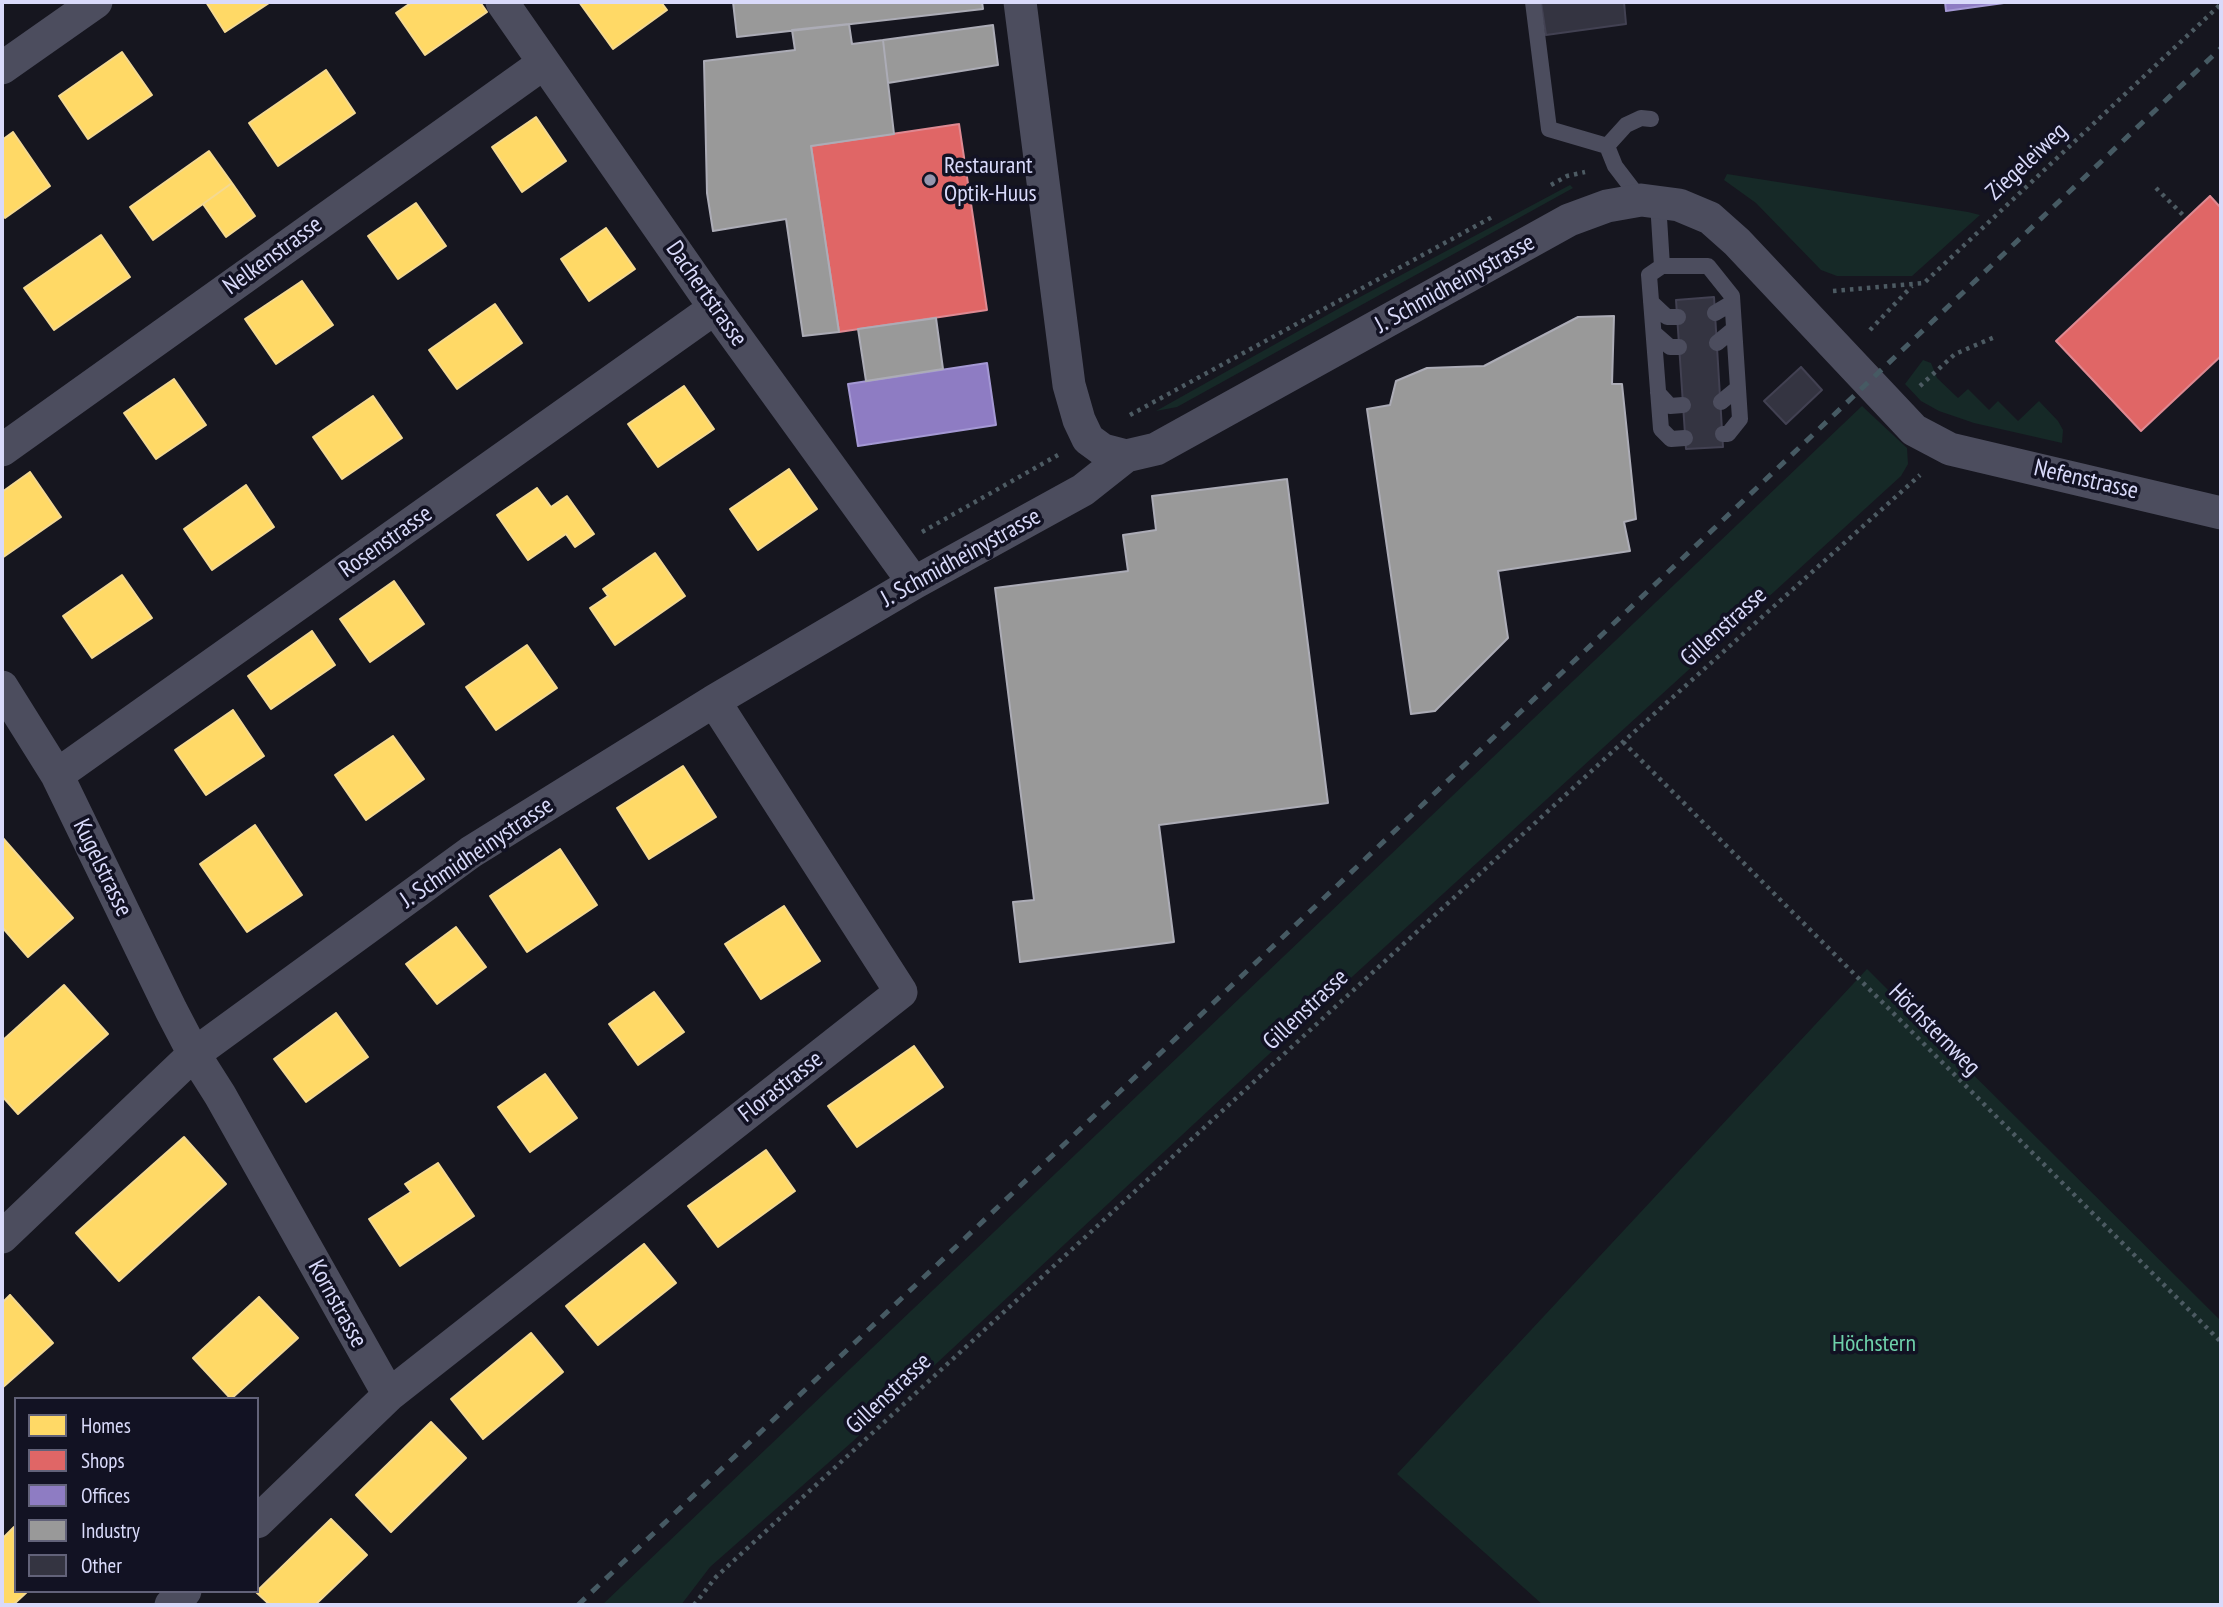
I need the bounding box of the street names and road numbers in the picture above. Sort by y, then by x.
street label: Ziegeleiweg [1980,117,2074,207]
street label: Nelkenstrasse [218,211,328,301]
street label: J. Schmidheinystrasse [1370,228,1540,340]
street label: Dachertstrasse [659,236,753,352]
street label: Nefenstrasse [2031,454,2141,506]
street label: Rosenstrasse [334,500,438,584]
street label: J. Schmidheinystrasse [876,502,1046,614]
street label: Gillenstrasse [1675,581,1773,673]
street label: J. Schmidheinystrasse [395,791,559,915]
street label: Kugelstrasse [66,815,138,921]
street label: Gillenstrasse [1258,963,1354,1057]
street label: Höchsternweg [1882,978,1986,1082]
street label: Florastrasse [733,1045,829,1129]
street label: Kornstrasse [301,1255,373,1353]
street label: Gillenstrasse [841,1347,937,1441]

